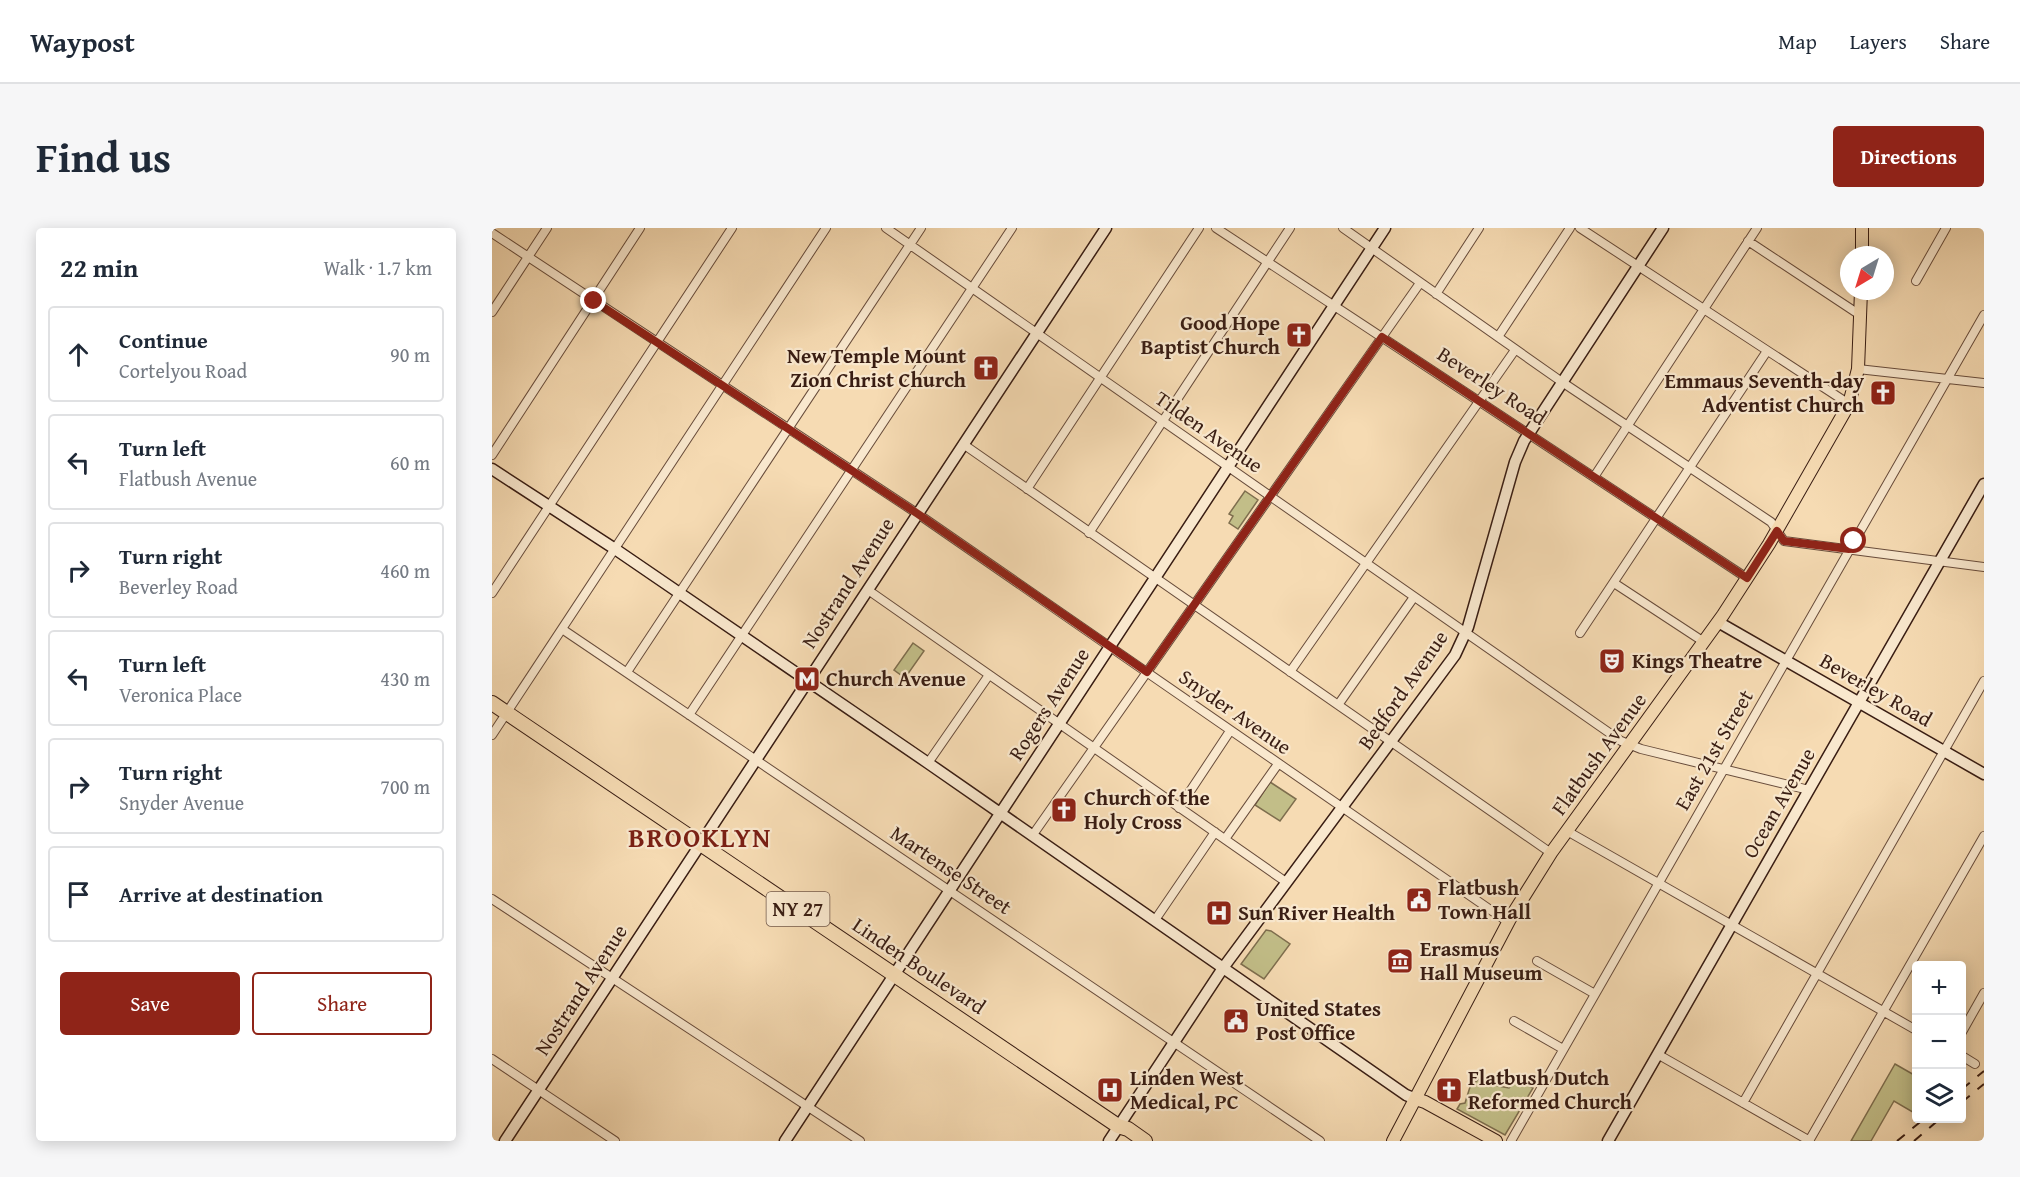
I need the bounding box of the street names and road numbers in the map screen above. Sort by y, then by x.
street label: Beverley Road [1431,339,1554,433]
street label: Tilden Avenue [1149,383,1270,480]
street label: Nostrand Avenue [794,511,902,654]
street label: Bedford Avenue [1350,624,1455,756]
street label: Rogers Avenue [1000,641,1097,766]
street label: Beverley Road [1814,645,1939,735]
street label: Snyder Avenue [1173,661,1298,762]
street label: East 21st Street [1666,683,1761,816]
street label: Flatbush Avenue [1543,686,1654,821]
street label: Ocean Avenue [1734,742,1823,864]
street label: Martense Street [884,817,1019,922]
road number: NY 27 [766,892,830,926]
street label: Linden Boulevard [846,909,993,1022]
street label: Nostrand Avenue [527,918,635,1061]

